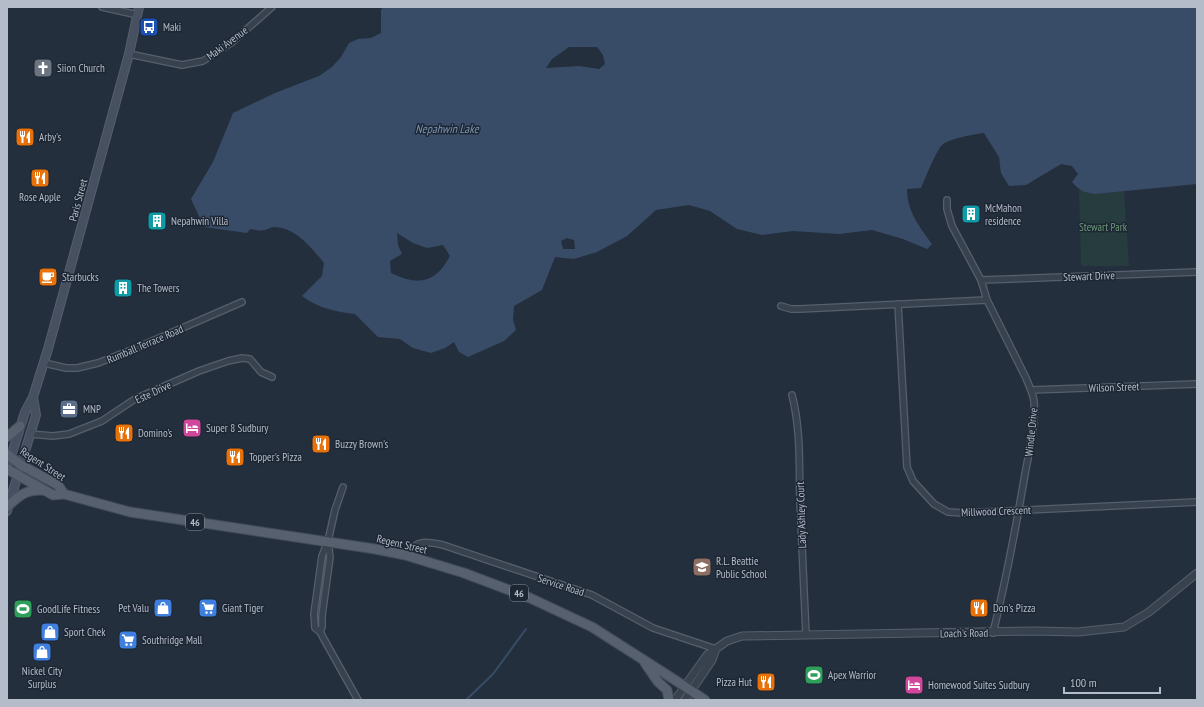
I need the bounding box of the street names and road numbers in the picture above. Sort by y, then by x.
street label: Maki Avenue [204,23,251,63]
street label: Paris Street [66,177,90,223]
street label: Stewart Drive [1063,268,1115,284]
street label: Rumball Terrace Road [105,322,186,366]
street label: Este Drive [133,377,174,406]
street label: Wilson Street [1088,379,1140,395]
street label: Windle Drive [1021,407,1041,457]
street label: Regent Street [18,444,68,484]
street label: Lady Ashley Court [793,481,809,549]
street label: Millwood Crescent [961,503,1031,519]
road number: 46 [186,514,204,530]
street label: Regent Street [375,531,429,557]
street label: Service Road [536,571,586,599]
road number: 46 [510,585,528,601]
street label: Loach's Road [940,626,988,640]

